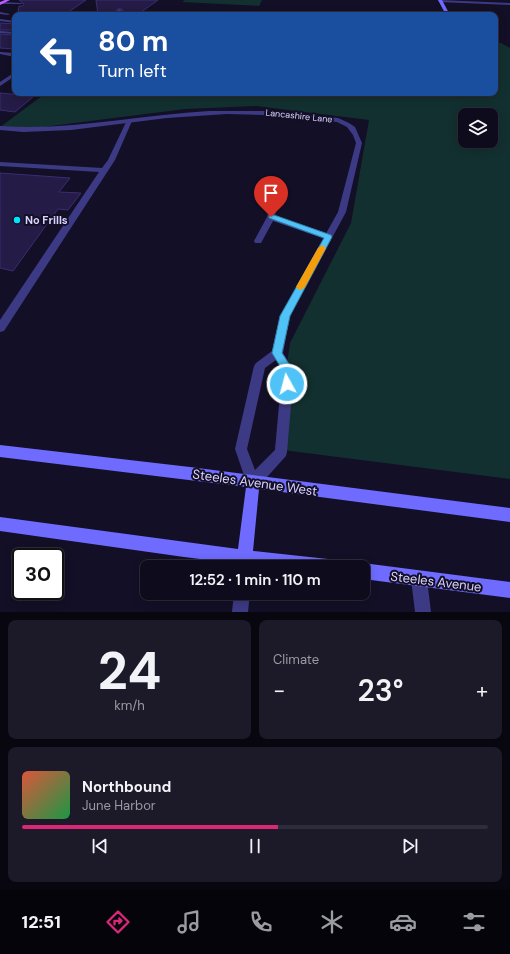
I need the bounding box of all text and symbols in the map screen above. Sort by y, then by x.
text: 80 m [98,23,168,60]
icon: left [32,28,84,80]
text: Turn left [98,59,167,83]
street label: Lancashire Lane [265,107,333,125]
map controls [458,108,498,148]
button: layers [458,108,498,148]
pin [254,176,288,217]
icon: arrive [260,182,282,204]
place label: No Frills [25,213,68,227]
marker: No Frills [12,215,22,225]
position arrow [266,363,308,405]
street label: Steeles Avenue West [191,465,318,500]
speed limit sign: 30 [12,548,64,600]
street label: Steeles Avenue [389,567,482,596]
text: 12:52 · 1 min · 110 m [189,570,321,590]
text: 24 [98,637,161,705]
text: Climate [273,651,319,668]
text: 23° [358,671,404,710]
text: − [273,676,285,705]
text: + [476,676,488,705]
text: km/h [114,697,145,714]
text: Northbound [82,777,171,797]
text: June Harbor [82,797,156,814]
icon: previous [89,835,111,857]
icon: pause [244,835,266,857]
icon: next [399,835,421,857]
icon: directions [104,908,132,936]
icon: music [175,908,203,936]
icon: phone [247,908,275,936]
icon: climate [318,908,346,936]
icon: car [389,908,417,936]
icon: filters [460,908,488,936]
text: 12:51 [22,910,61,934]

